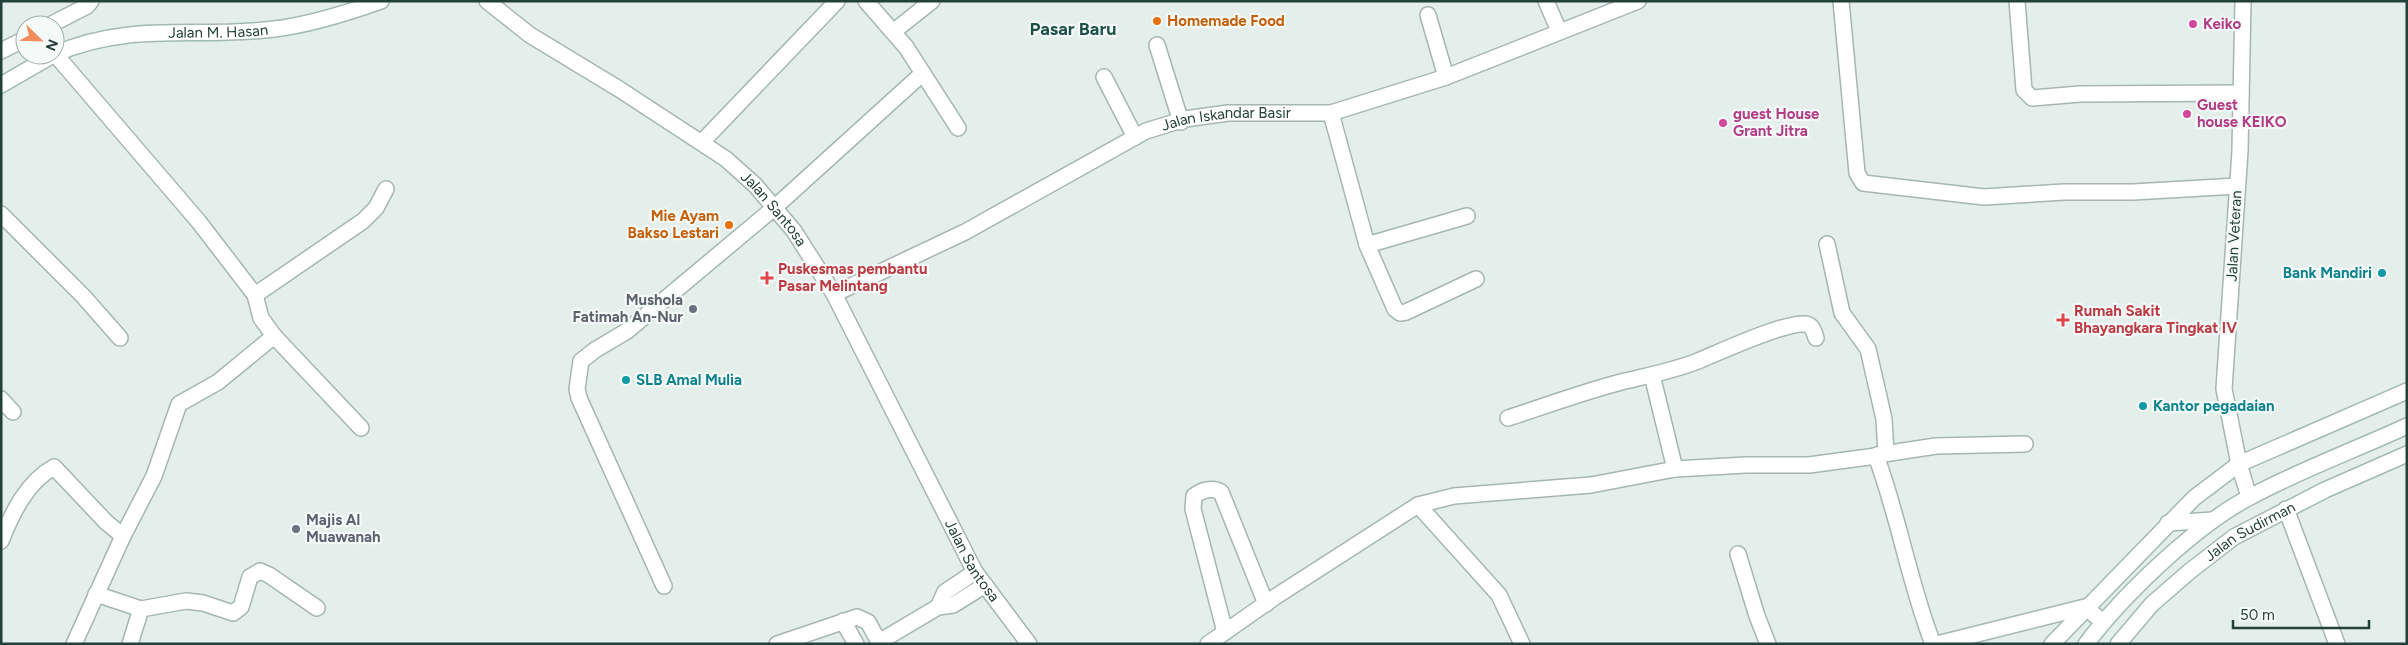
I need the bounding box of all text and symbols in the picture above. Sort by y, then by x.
place label: Homemade Food [1167,12,1285,30]
north arrow [15,15,65,65]
marker: Homemade Food [1151,15,1163,27]
place label: Keiko [2203,15,2241,33]
district label: Pasar Baru [1029,18,1117,40]
marker: Keiko [2187,18,2199,30]
street label: Jalan M. Hasan [168,21,269,42]
text: N [42,37,61,53]
place label: Guest house KEIKO [2197,96,2287,131]
street label: Jalan Iskandar Basir [1159,104,1291,135]
place label: guest House Grant Jitra [1733,105,1820,140]
marker: Guest house KEIKO [2181,108,2193,120]
marker: guest House Grant Jitra [1717,117,1729,129]
street label: Jalan Santosa [737,168,810,250]
street label: Jalan Veteran [2223,190,2245,282]
place label: Mie Ayam Bakso Lestari [628,207,719,242]
marker: Mie Ayam Bakso Lestari [723,219,735,231]
place label: Puskesmas pembantu Pasar Melintang [778,260,928,295]
place label: Bank Mandiri [2283,264,2372,282]
marker: Bank Mandiri [2376,267,2388,279]
marker: Puskesmas pembantu Pasar Melintang [760,271,774,285]
place label: Mushola Fatimah An-Nur [573,291,683,326]
place label: Rumah Sakit Bhayangkara Tingkat IV [2074,302,2237,337]
marker: Mushola Fatimah An-Nur [687,303,699,315]
marker: Rumah Sakit Bhayangkara Tingkat IV [2056,313,2070,327]
place label: SLB Amal Mulia [636,371,742,389]
marker: SLB Amal Mulia [620,374,632,386]
place label: Kantor pegadaian [2153,397,2275,415]
marker: Kantor pegadaian [2137,400,2149,412]
street label: Jalan Sudirman [2201,498,2298,565]
place label: Majis Al Muawanah [306,511,381,546]
street label: Jalan Santosa [941,516,1003,605]
marker: Majis Al Muawanah [290,523,302,535]
scale bar [2233,598,2369,630]
text: 50 m [2240,606,2275,624]

